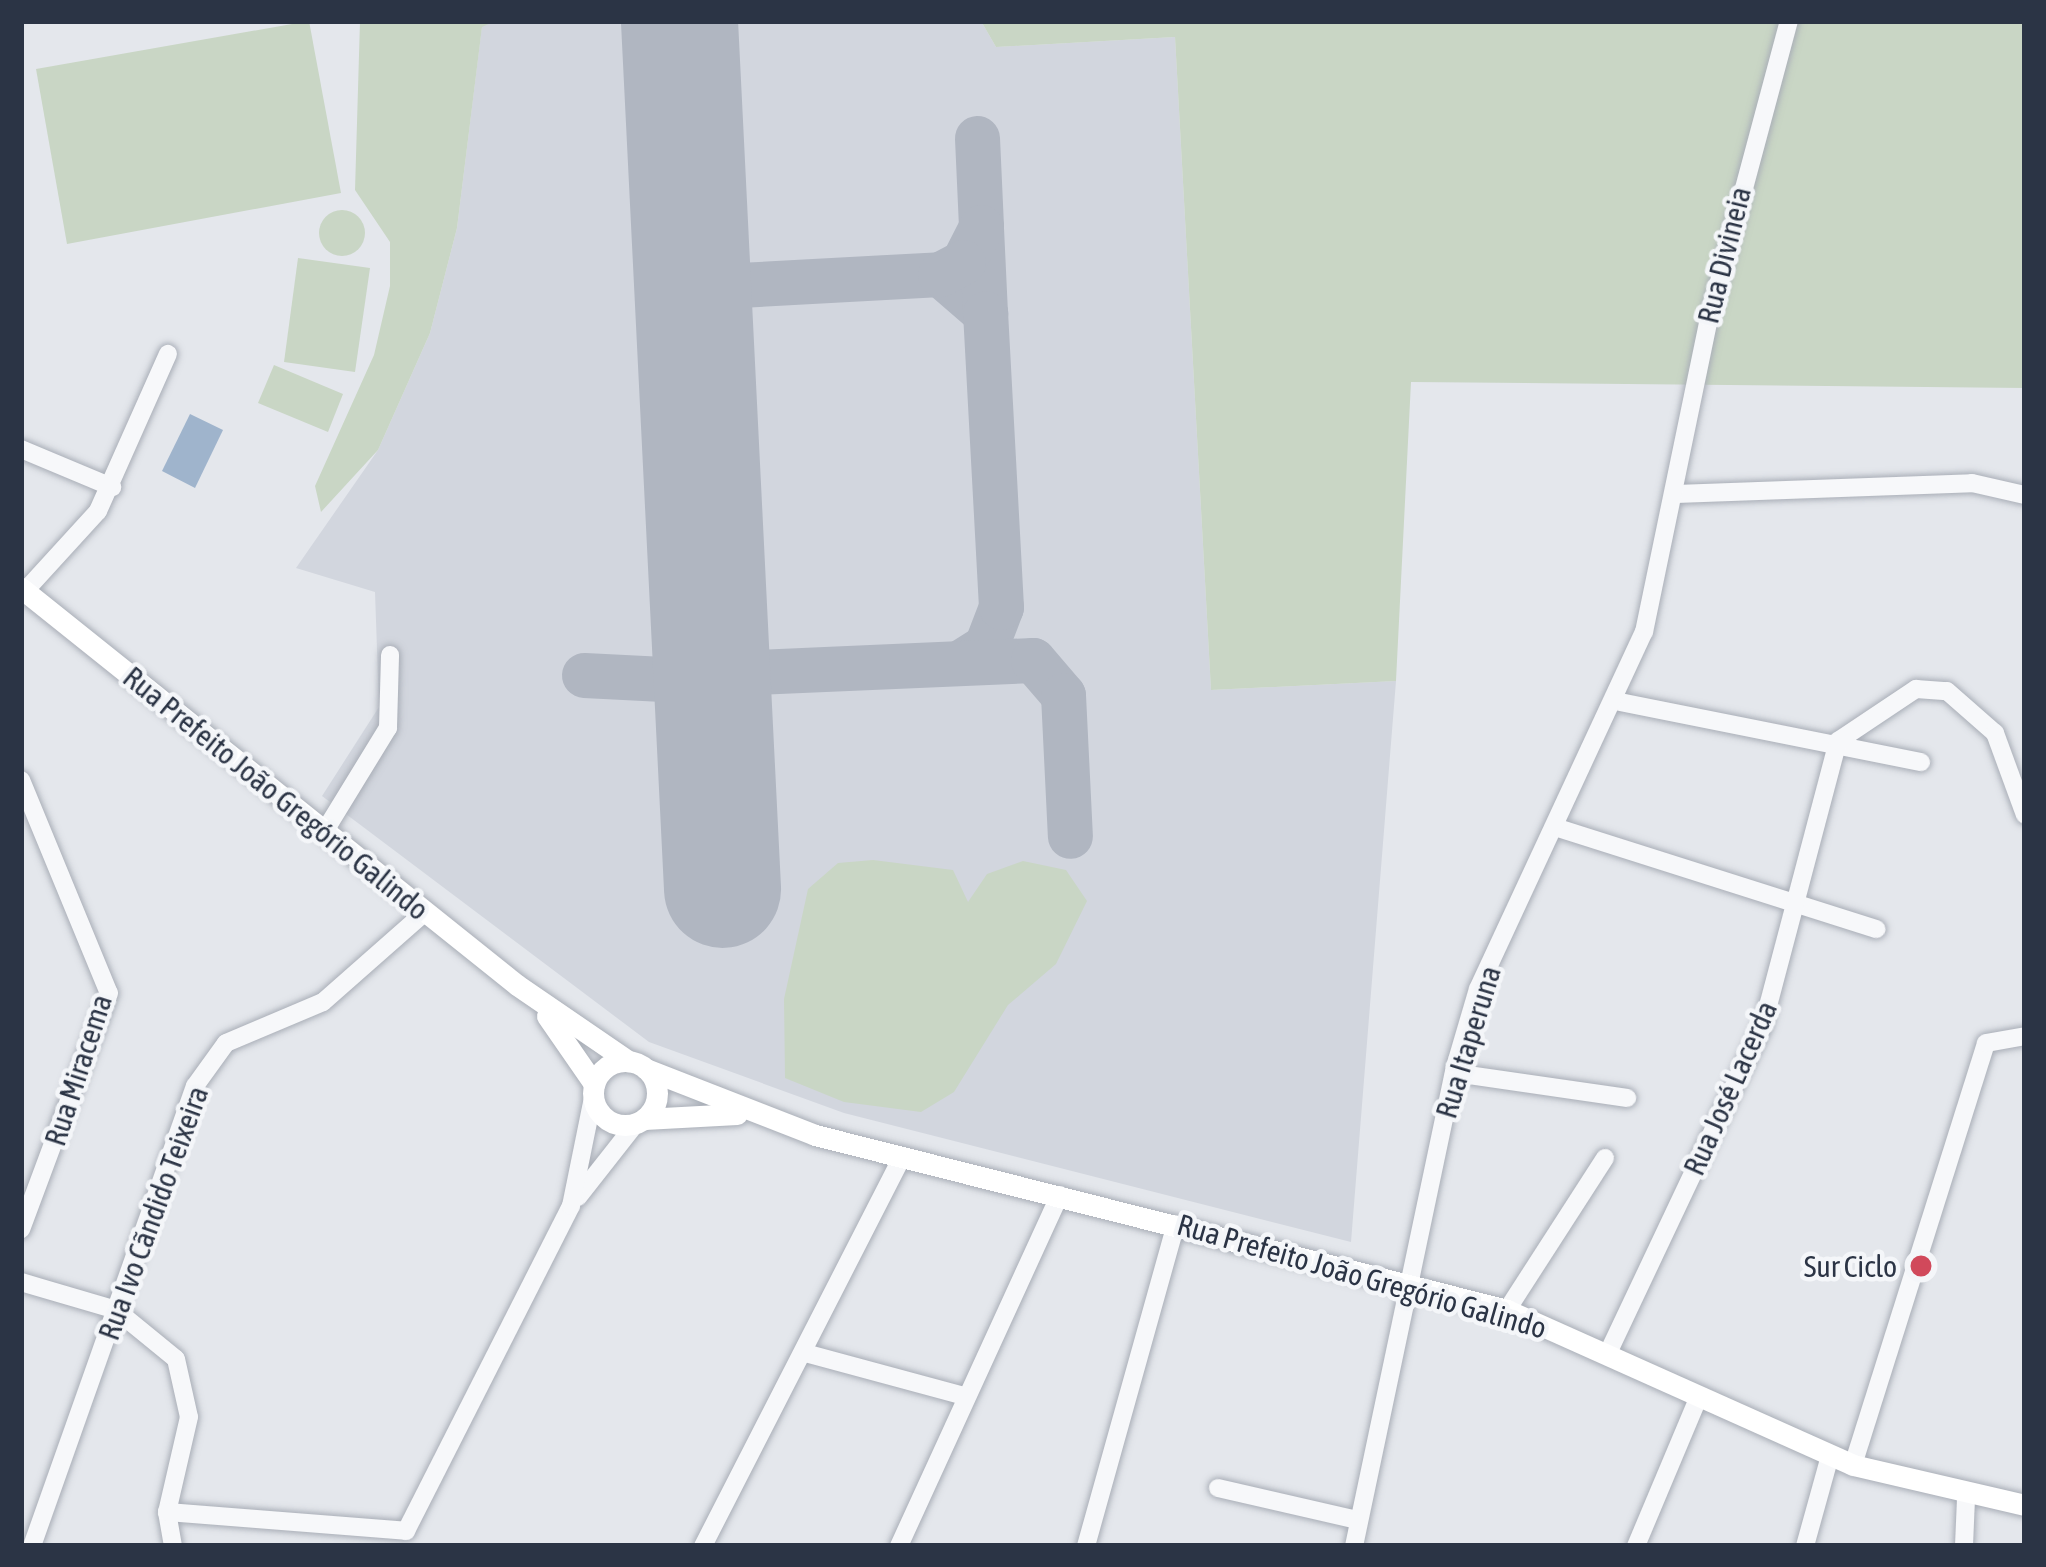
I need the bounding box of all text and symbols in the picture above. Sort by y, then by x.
street label: Rua Divineia [1690,183,1758,327]
street label: Rua Prefeito João Gregório Galindo [116,659,436,927]
street label: Rua Itaperuna [1428,961,1508,1123]
street label: Rua Miracema [37,990,119,1150]
street label: Rua José Lacerda [1676,995,1784,1181]
street label: Rua Ivo Cãndido Teixeira [90,1081,216,1345]
street label: Rua Prefeito João Gregório Galindo [1173,1206,1551,1346]
place label: Sur Ciclo [1804,1248,1897,1284]
marker: Sur Ciclo [1908,1253,1934,1279]

